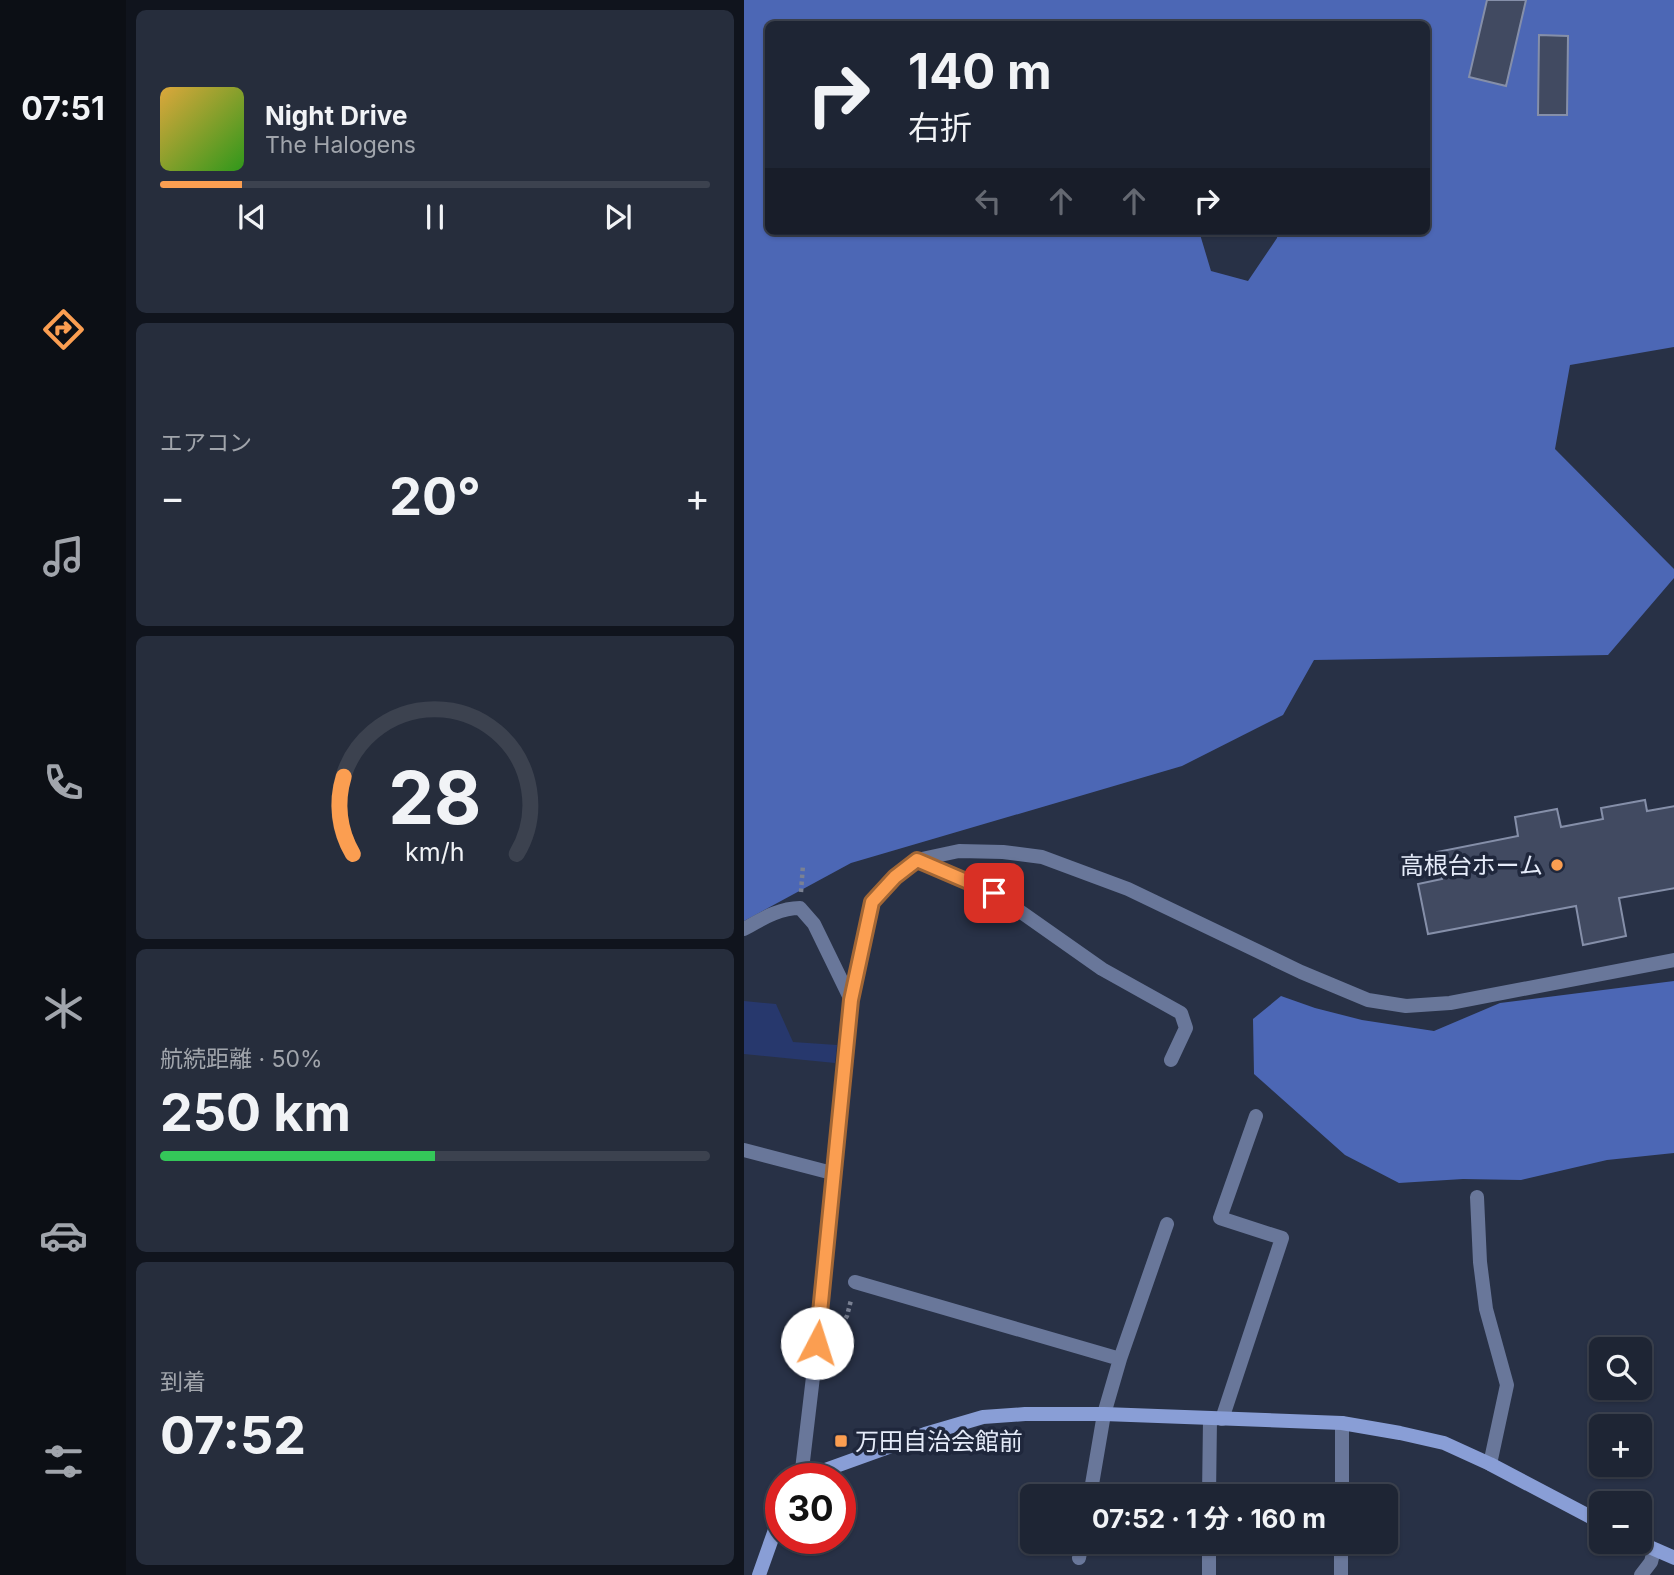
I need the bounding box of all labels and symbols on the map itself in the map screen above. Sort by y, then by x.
place label: 高根台ホーム [1400,851,1543,880]
marker: 高根台ホーム [1549,857,1565,873]
pin [964,863,1024,923]
position arrow [780,1306,854,1380]
place label: 万田自治会館前 [855,1427,1023,1456]
marker: 万田自治会館前 [833,1433,849,1449]
speed limit sign: 30 [765,1463,856,1554]

